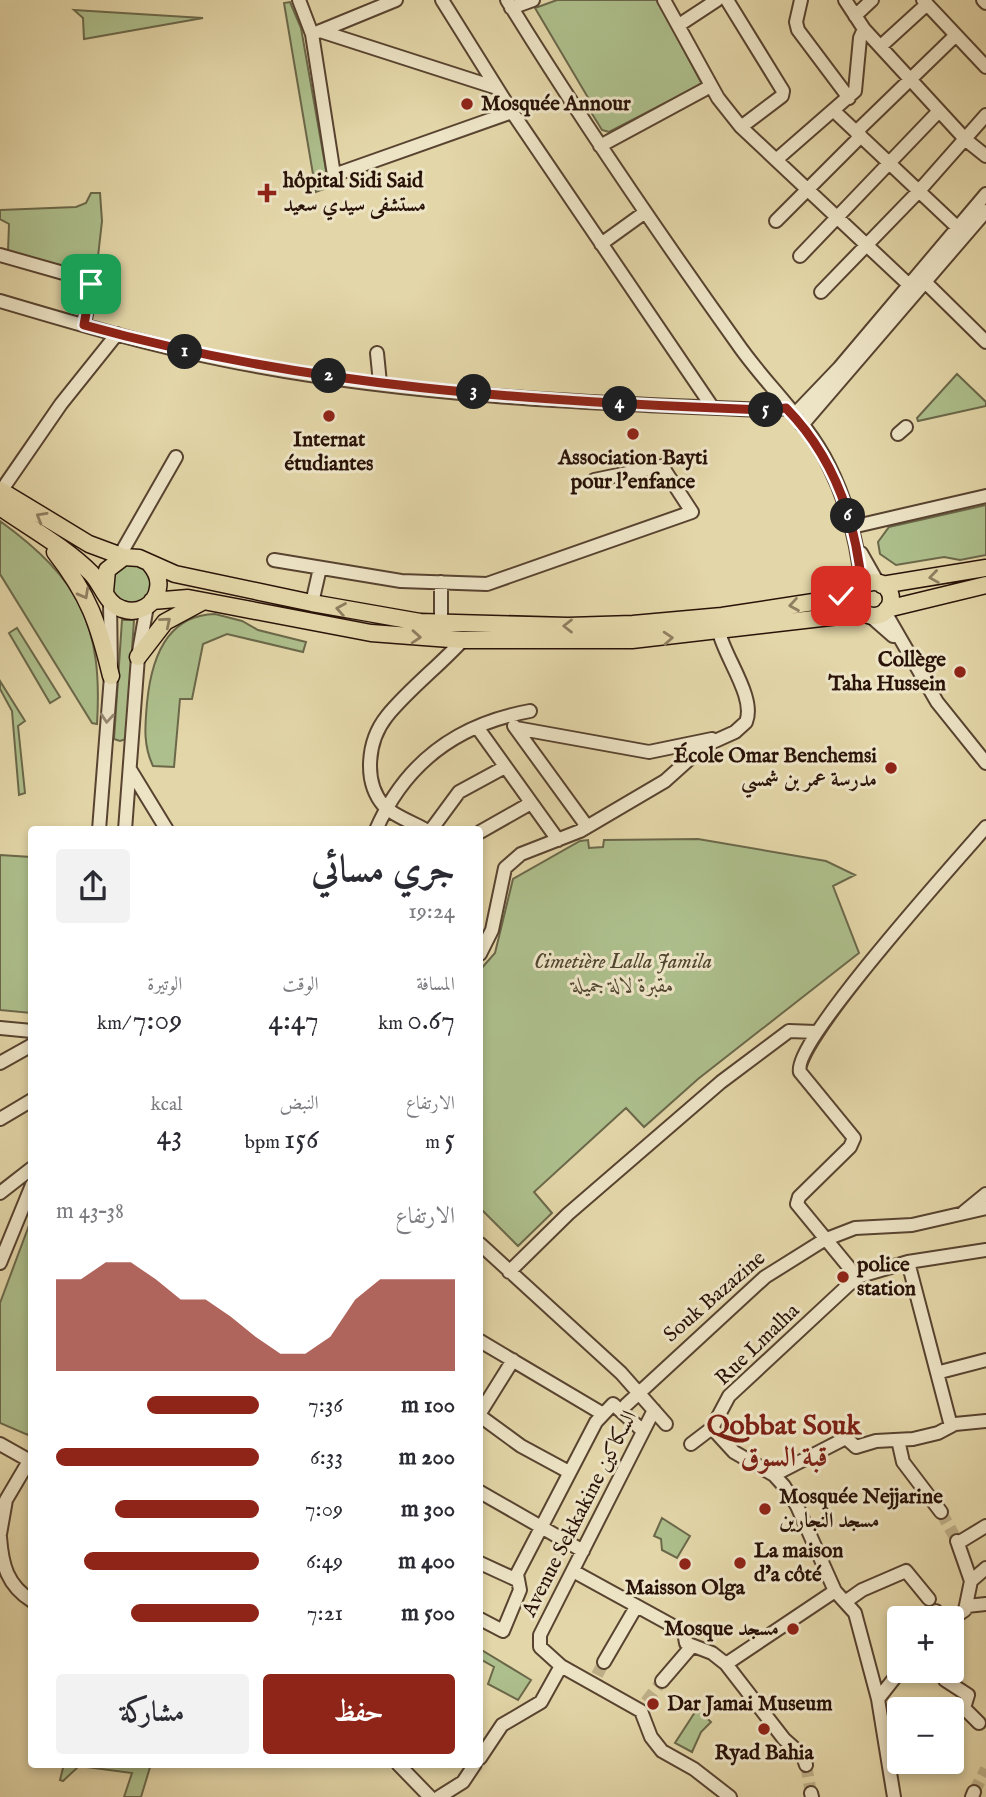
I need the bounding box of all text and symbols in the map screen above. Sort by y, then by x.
place label: Mosquée Annour [481,91,631,118]
marker: Mosquée Annour [459,96,475,112]
place label: hôpital Sidi Said مستشفى سيدي سعيد [282,168,426,221]
marker: hôpital Sidi Said مستشفى سيدي سعيد [257,183,277,203]
pin [61,254,121,314]
icon: arrive [72,265,110,303]
pin: 1 [168,334,202,370]
text: 1 [181,339,188,363]
pin: 2 [312,358,346,394]
text: 2 [324,363,333,387]
pin: 3 [456,374,491,410]
text: 3 [470,379,477,403]
pin: 4 [602,386,638,422]
text: 4 [615,391,624,415]
pin: 5 [748,392,784,428]
text: 5 [762,397,769,421]
marker: Internat étudiantes [321,408,337,424]
marker: Association Bayti pour l'enfance [625,426,641,442]
place label: Internat étudiantes [285,427,373,478]
place label: Association Bayti pour l'enfance [557,445,708,496]
pin: 6 [830,498,866,534]
text: 6 [843,503,852,527]
one-way arrow [36,512,48,525]
pin [811,566,871,626]
one-way arrow [928,570,940,585]
icon: check [822,577,860,615]
one-way arrow [76,587,90,599]
one-way arrow [788,597,800,612]
one-way arrow [336,602,347,617]
one-way arrow [158,618,170,631]
one-way arrow [562,618,573,634]
one-way arrow [411,629,422,644]
one-way arrow [663,631,674,646]
place label: Collège Taha Hussein [828,647,946,698]
marker: Collège Taha Hussein [952,664,968,680]
one-way arrow [100,713,115,724]
place label: École Omar Benchemsi مدرسة عمر بن شمسي [674,742,877,799]
marker: École Omar Benchemsi مدرسة عمر بن شمسي [883,760,899,776]
text: جري مسائي [311,847,455,895]
button: share [56,849,130,923]
text: 19:24 [408,897,455,926]
park label: Cimetière Lalla Jamila مقبرة لالة جميلة [534,949,712,1000]
text: الوتيرة [147,973,182,997]
text: الوقت [282,973,319,997]
text: المسافة [416,973,455,997]
text: 7:09 [133,1002,182,1040]
text: 4:47 [268,1002,319,1040]
text: 0.67 [407,1002,455,1040]
text: /km [97,1012,133,1036]
text: km [378,1012,407,1036]
text: النبض [280,1092,319,1116]
text: الارتفاع [406,1092,455,1116]
text: kcal [151,1093,182,1117]
text: 43 [156,1117,182,1155]
text: 156 [284,1121,319,1159]
text: 5 [444,1121,455,1159]
text: bpm [245,1131,284,1155]
text: m [425,1131,444,1155]
text: 38–43 m [56,1197,124,1226]
text: الارتفاع [395,1202,455,1231]
street label: Souk Bazazine [658,1245,772,1349]
place label: police station [856,1252,916,1303]
marker: police station [835,1269,851,1285]
street label: Rue Lmalha [710,1297,807,1392]
text: 7:36 [308,1391,343,1420]
text: 100 m [401,1391,455,1420]
street label: Avenue Sekkakine السكاكين [516,1406,644,1623]
district label: Qobbat Souk قبة السوق [707,1409,862,1476]
text: 6:33 [310,1443,343,1472]
text: 200 m [399,1443,455,1472]
place label: Mosquée Nejjarine مسجد النجارين [779,1484,943,1535]
text: 7:09 [305,1495,343,1524]
text: 300 m [401,1495,455,1524]
marker: Mosquée Nejjarine مسجد النجارين [757,1501,773,1517]
place label: La maison d'a côté [754,1538,843,1589]
text: 6:49 [306,1547,343,1576]
text: 400 m [398,1547,455,1576]
marker: La maison d'a côté [732,1555,748,1571]
marker: Maisson Olga [677,1556,693,1572]
place label: Maisson Olga [625,1575,746,1602]
text: 7:21 [307,1599,343,1628]
text: 500 m [401,1599,455,1628]
map controls [887,1606,964,1774]
button: + [887,1606,964,1683]
place label: Mosque مسجد [664,1616,779,1643]
marker: Mosque مسجد [785,1621,801,1637]
button: مشاركة [56,1674,249,1754]
button: حفظ [263,1674,455,1754]
place label: Dar Jamai Museum [667,1691,833,1718]
marker: Dar Jamai Museum [645,1696,661,1712]
button: − [887,1697,964,1774]
marker: Ryad Bahia [756,1721,772,1737]
place label: Ryad Bahia [714,1740,814,1767]

